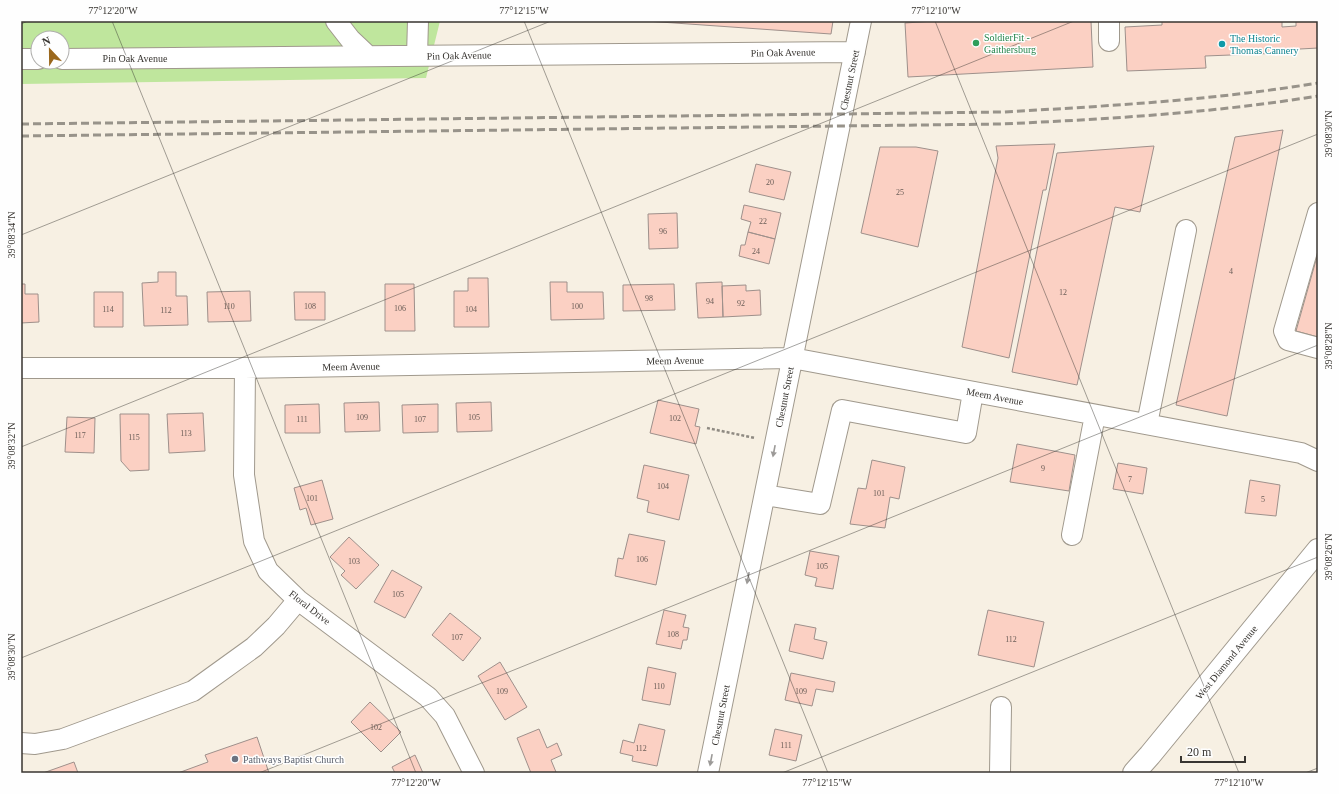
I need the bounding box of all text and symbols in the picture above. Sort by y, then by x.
text: 77°12'20"W [88,5,138,16]
text: 77°12'15"W [499,5,549,16]
text: 77°12'10"W [911,5,961,16]
north arrow [30,30,70,70]
place label: SoldierFit - Gaithersburg [984,32,1036,55]
place label: The Historic Thomas Cannery [1230,33,1299,56]
text: N [40,34,52,48]
marker: SoldierFit - Gaithersburg [971,38,981,48]
marker: The Historic Thomas Cannery [1217,39,1227,49]
street label: Pin Oak Avenue [751,46,816,59]
street label: Pin Oak Avenue [427,49,492,62]
street label: Chestnut Street [838,49,861,111]
street label: Pin Oak Avenue [103,53,168,64]
text: 39°08'30"N [1323,110,1334,158]
house number: 20 [766,178,774,187]
house number: 25 [896,188,904,197]
text: 39°08'34"N [6,211,17,259]
house number: 22 [759,217,767,226]
house number: 96 [659,227,667,236]
house number: 24 [752,247,760,256]
house number: 4 [1229,267,1233,276]
house number: 12 [1059,288,1067,297]
house number: 98 [645,294,653,303]
house number: 94 [706,297,714,306]
house number: 92 [737,299,745,308]
house number: 110 [223,302,235,311]
house number: 108 [304,302,316,311]
house number: 100 [571,302,583,311]
house number: 106 [394,304,406,313]
house number: 114 [102,305,114,314]
house number: 104 [465,305,477,314]
house number: 112 [160,306,172,315]
text: 39°08'28"N [1323,322,1334,370]
street label: Meem Avenue [646,354,705,367]
street label: Meem Avenue [322,360,381,373]
street label: Chestnut Street [773,366,796,428]
street label: Meem Avenue [965,386,1025,408]
house number: 109 [356,413,368,422]
house number: 105 [468,413,480,422]
house number: 102 [669,414,681,423]
house number: 111 [296,415,308,424]
house number: 107 [414,415,426,424]
text: 39°08'32"N [6,422,17,470]
house number: 113 [180,429,192,438]
house number: 117 [74,431,86,440]
house number: 115 [128,433,140,442]
one-way arrow [770,445,776,457]
house number: 9 [1041,464,1045,473]
house number: 7 [1128,475,1132,484]
house number: 104 [657,482,669,491]
house number: 101 [873,489,885,498]
house number: 101 [306,494,318,503]
house number: 5 [1261,495,1265,504]
text: 39°08'26"N [1323,533,1334,581]
house number: 106 [636,555,648,564]
house number: 103 [348,557,360,566]
house number: 105 [816,562,828,571]
one-way arrow [745,572,751,584]
street label: Floral Drive [287,588,333,627]
house number: 105 [392,590,404,599]
street label: West Diamond Avenue [1193,623,1260,701]
house number: 108 [667,630,679,639]
text: 39°08'30"N [6,633,17,681]
house number: 107 [451,633,463,642]
house number: 112 [1005,635,1017,644]
house number: 110 [653,682,665,691]
street label: Chestnut Street [709,684,732,746]
house number: 109 [496,687,508,696]
house number: 109 [795,687,807,696]
house number: 102 [370,723,382,732]
scale bar [1181,738,1245,764]
house number: 111 [780,741,792,750]
house number: 112 [635,744,647,753]
text: 20 m [1187,745,1212,759]
marker: Pathways Baptist Church [230,754,240,764]
place label: Pathways Baptist Church [243,754,344,765]
one-way arrow [708,754,714,767]
text: 77°12'20"W [391,777,441,788]
text: 77°12'15"W [802,777,852,788]
text: 77°12'10"W [1214,777,1264,788]

